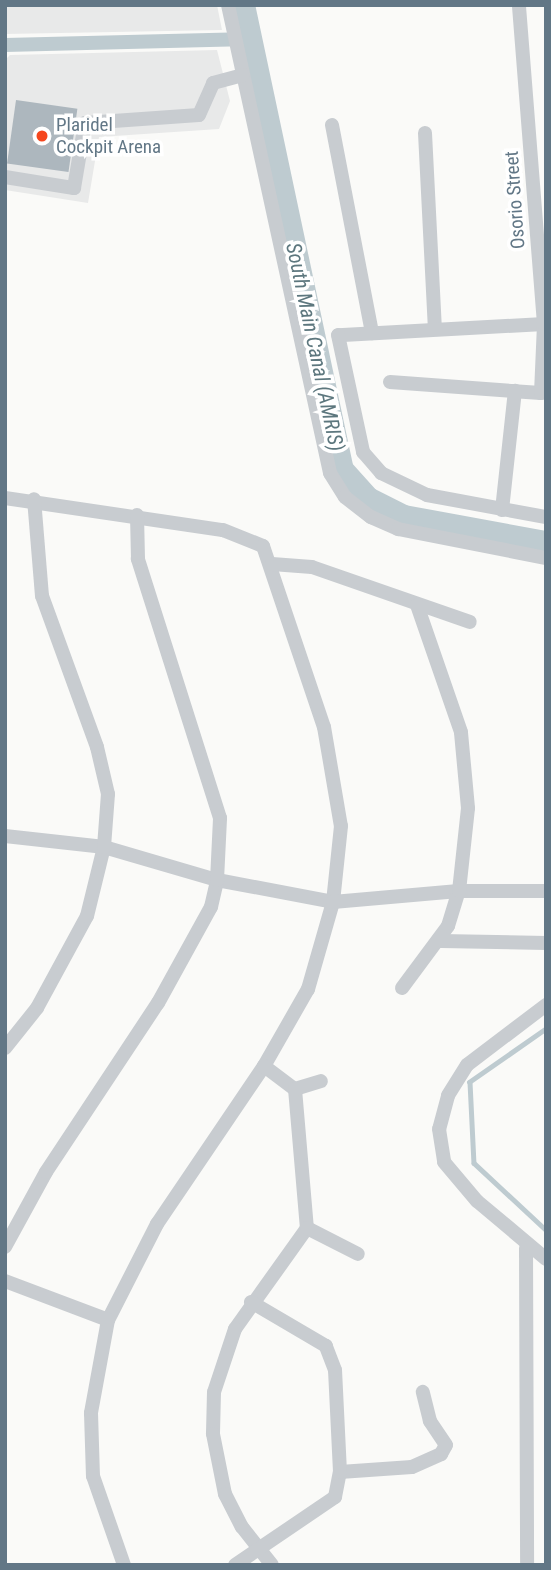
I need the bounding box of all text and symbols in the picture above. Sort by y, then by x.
place label: Plaridel Cockpit Arena [56,114,161,158]
marker: Plaridel Cockpit Arena [34,128,50,144]
street label: Osorio Street [500,150,530,250]
water label: South Main Canal (AMRIS) [281,240,349,454]

